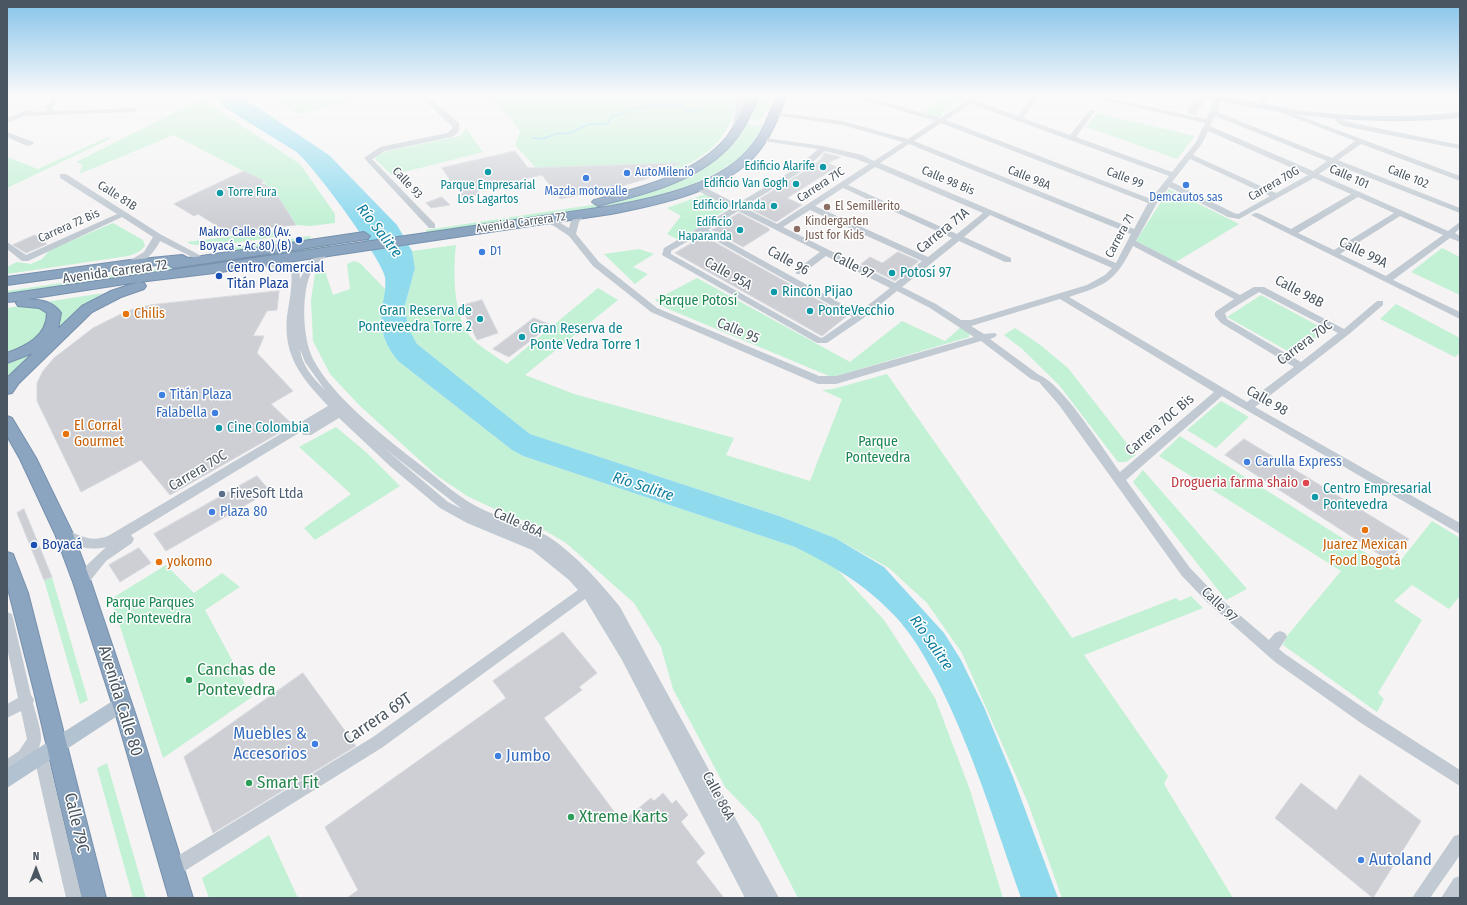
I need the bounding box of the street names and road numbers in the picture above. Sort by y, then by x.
street label: Calle 101 [1327,162,1371,192]
street label: Calle 102 [1385,162,1431,192]
street label: Calle 98 Bis [919,163,977,199]
street label: Calle 98A [1005,163,1053,193]
street label: Calle 93 [389,164,425,202]
street label: Carrera 71C [795,164,847,206]
street label: Calle 99 [1104,164,1146,192]
street label: Carrera 70G [1246,164,1302,204]
street label: Calle 81B [95,178,139,214]
street label: Carrera 71A [913,205,973,257]
street label: Carrera 72 Bis [36,206,102,246]
street label: Avenida Carrera 72 [475,210,567,236]
street label: Carrera 71 [1102,212,1138,260]
street label: Calle 99A [1336,234,1390,272]
street label: Calle 96 [764,243,812,279]
street label: Calle 97 [830,249,876,283]
street label: Calle 95A [701,254,755,294]
street label: Avenida Carrera 72 [62,256,168,288]
street label: Calle 98B [1272,272,1326,312]
street label: Calle 95 [714,315,762,347]
street label: Carrera 70C [1274,317,1336,369]
street label: Calle 98 [1243,382,1291,420]
street label: Carrera 70C Bis [1122,391,1198,459]
street label: Carrera 70C [166,447,230,495]
street label: Calle 86A [491,505,545,541]
street label: Calle 97 [1198,584,1240,626]
street label: Avenida Calle 80 [93,643,147,759]
street label: Carrera 69T [340,689,416,749]
street label: Calle 86A [698,769,738,823]
street label: Calle 79C [59,791,93,855]

